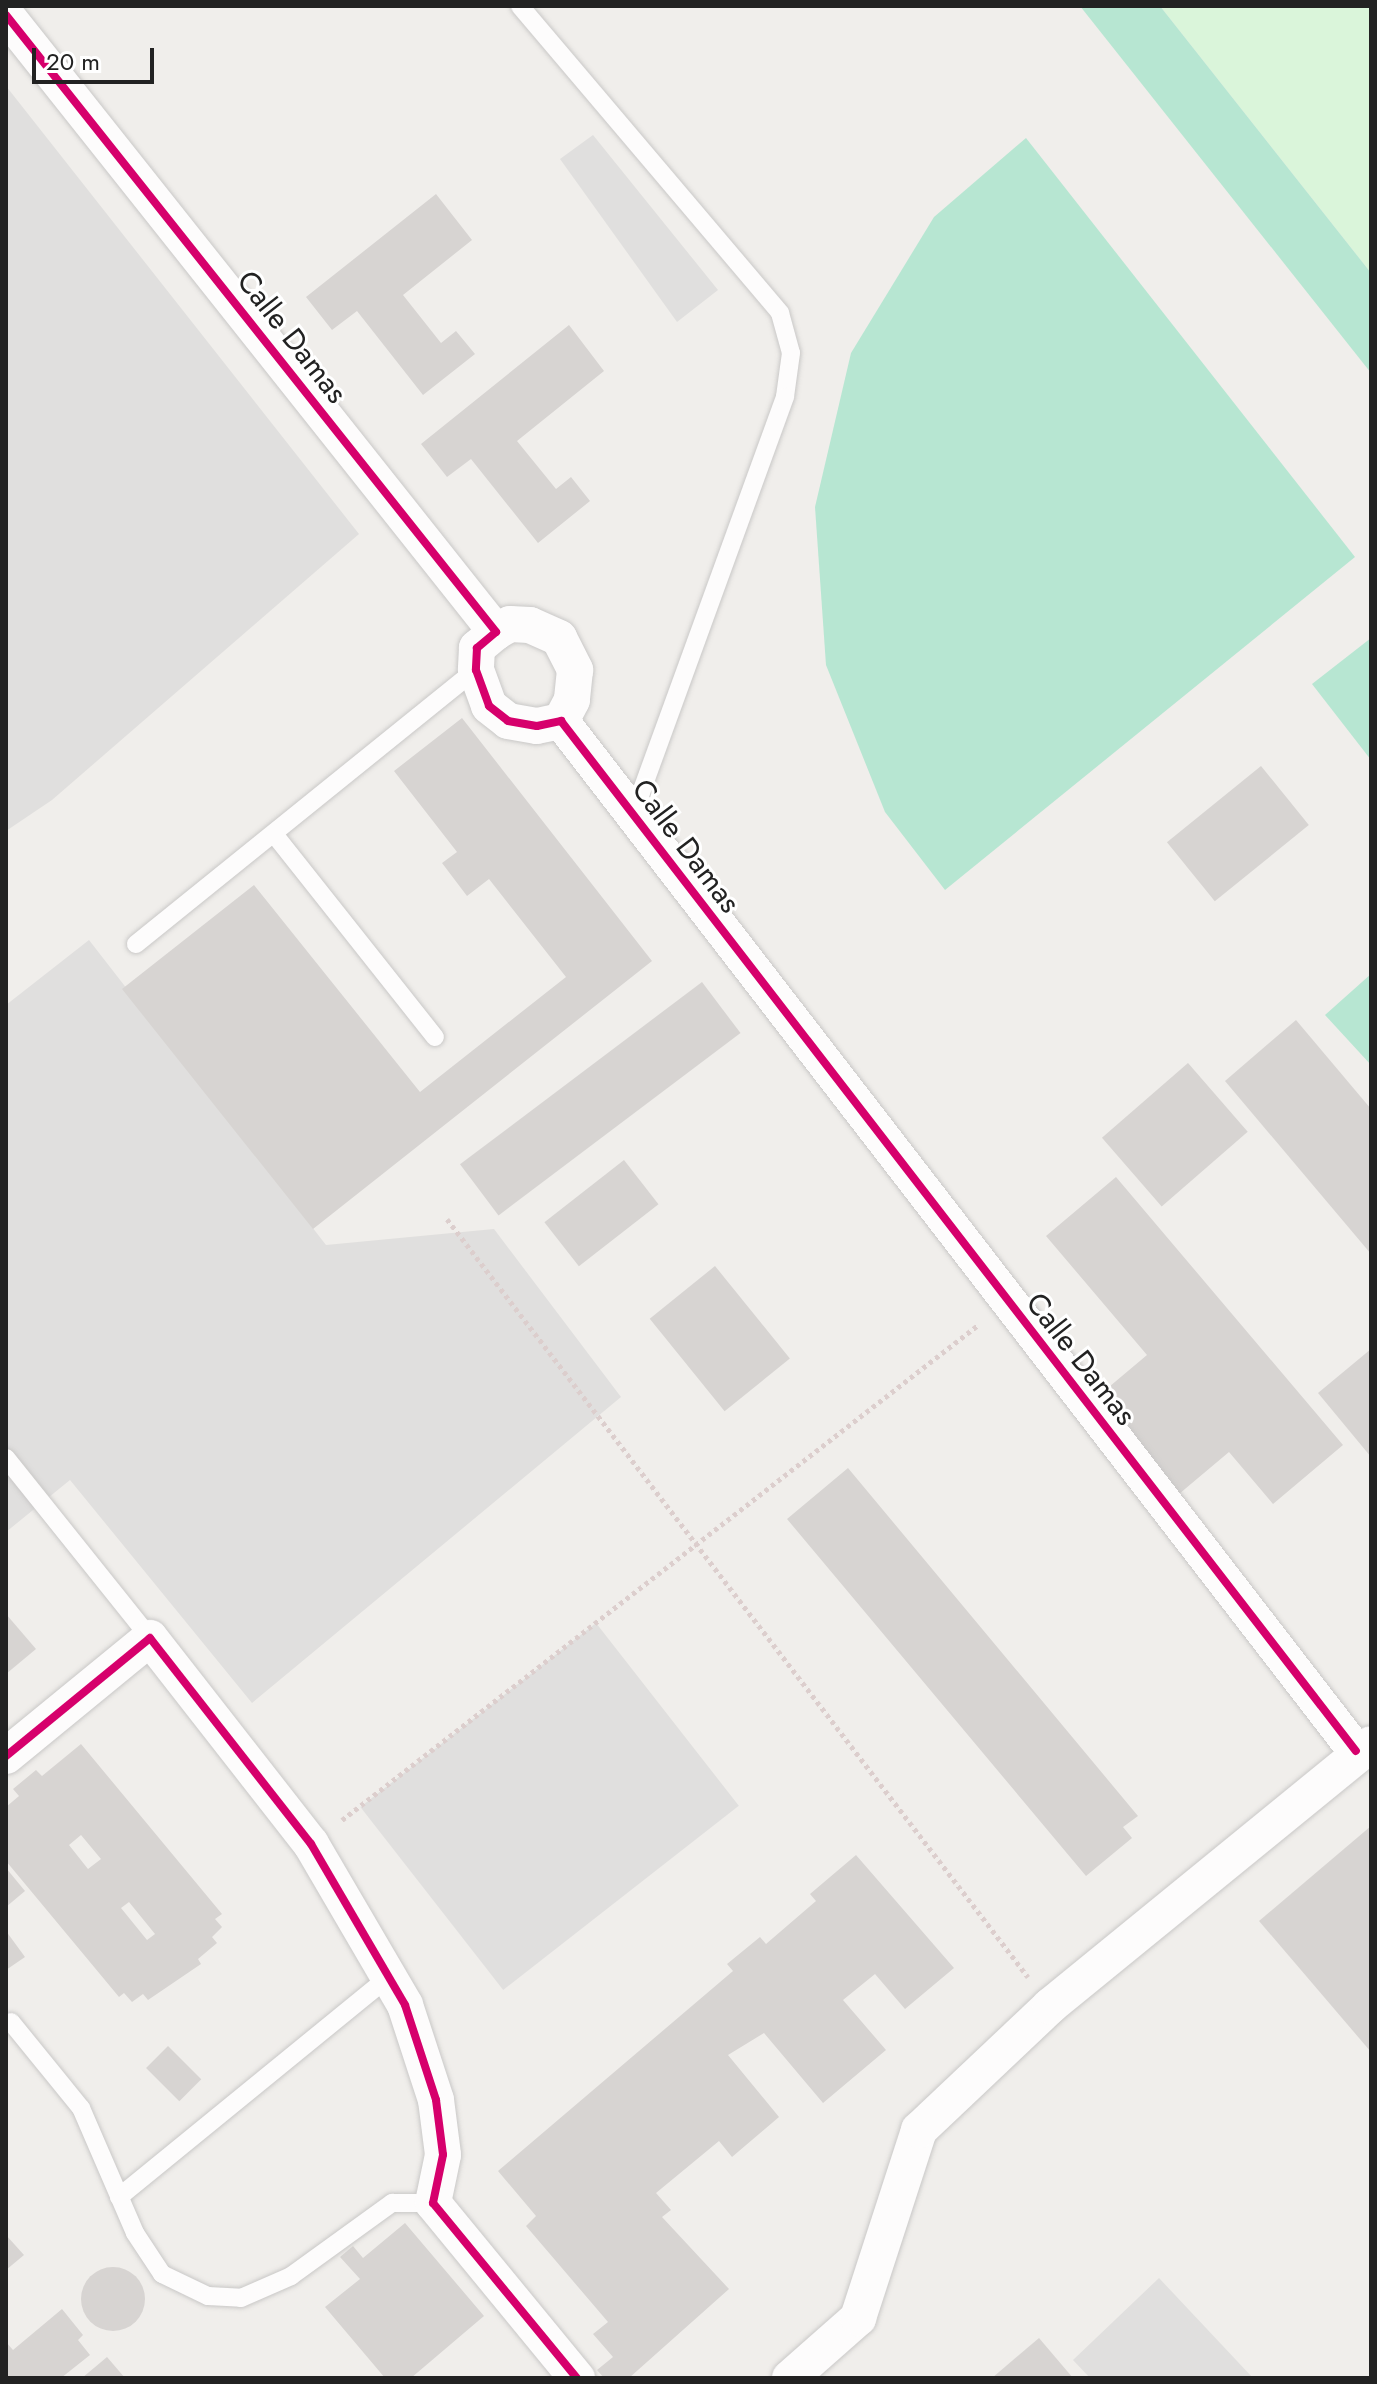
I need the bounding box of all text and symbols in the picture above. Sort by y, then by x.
scale bar [36,32,158,82]
text: 20 m [46,44,100,79]
street label: Calle Damas [229,264,355,410]
street label: Calle Damas [624,772,748,920]
street label: Calle Damas [1018,1286,1144,1432]

